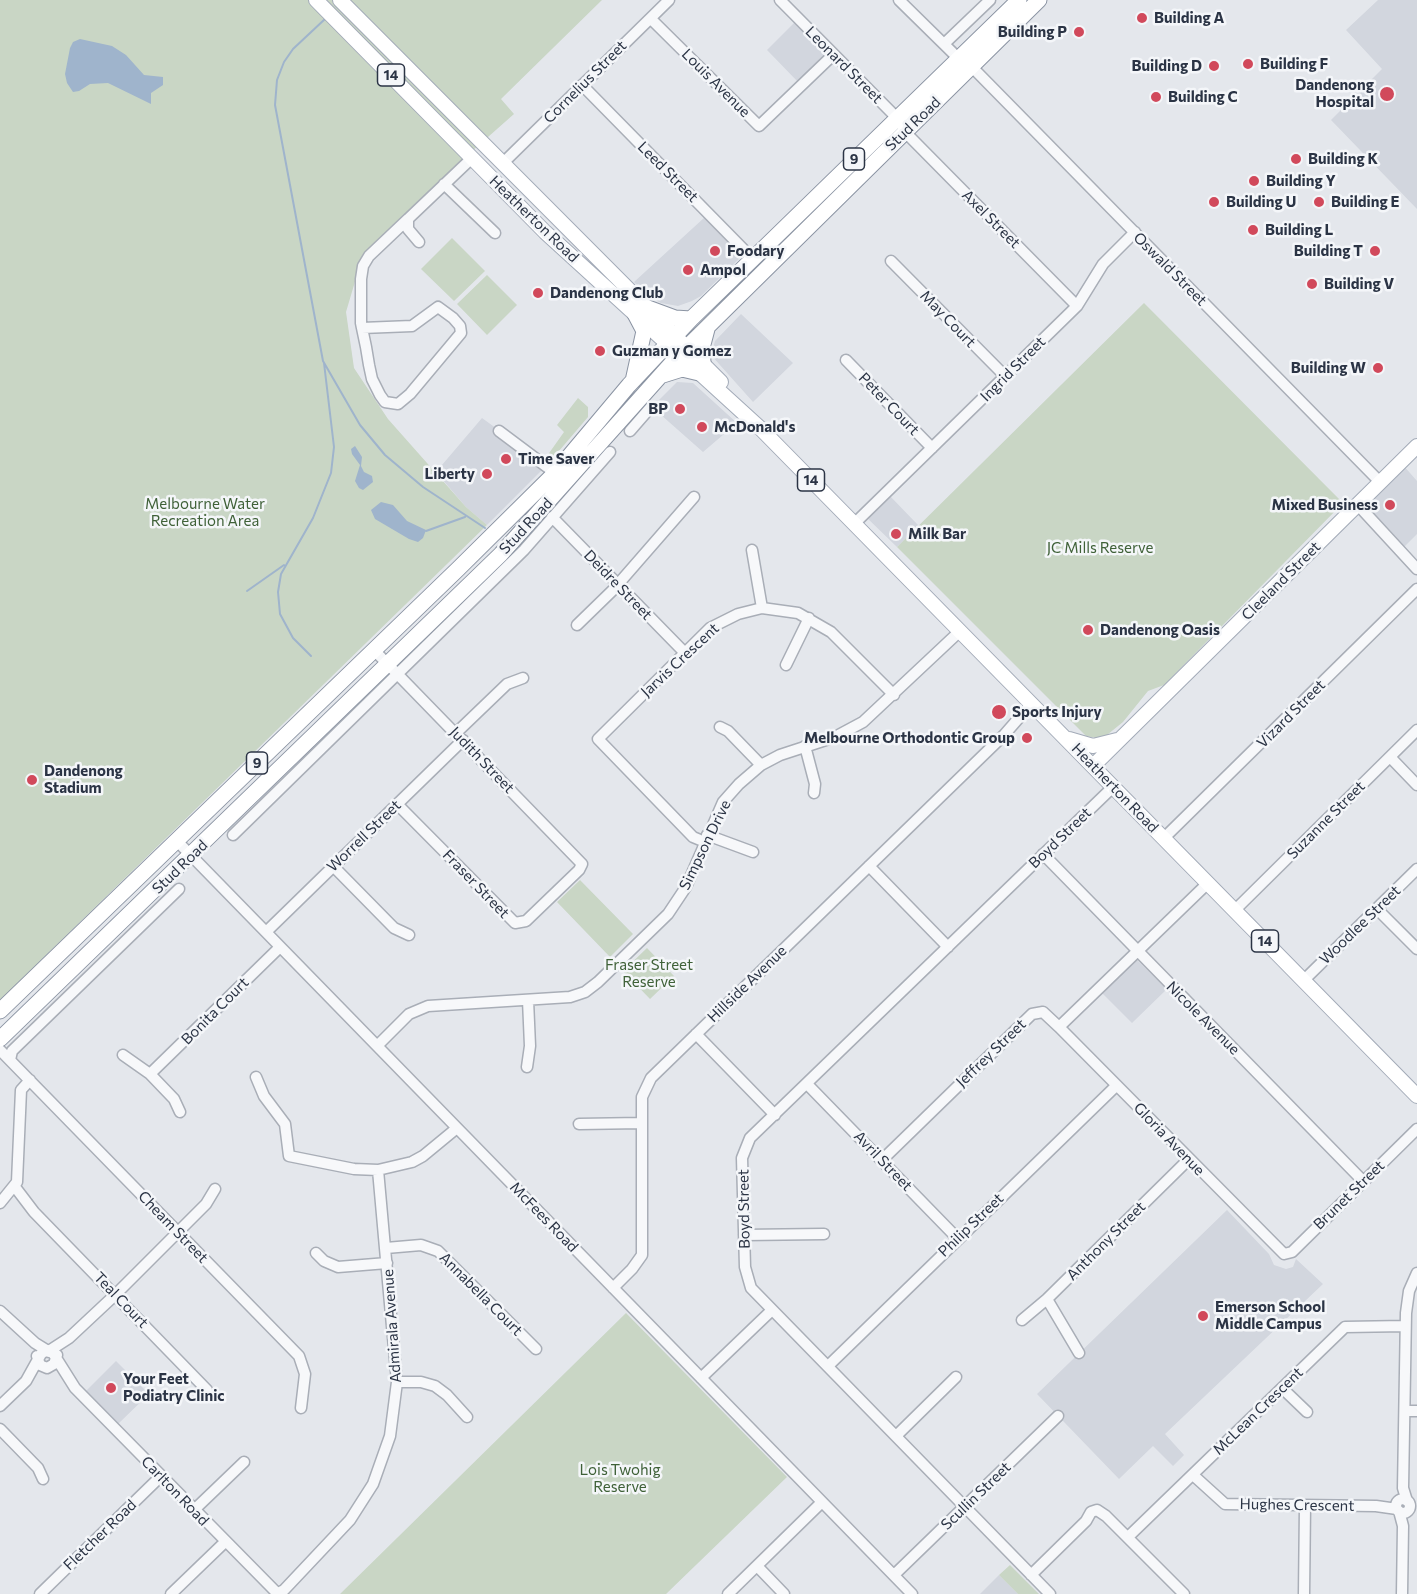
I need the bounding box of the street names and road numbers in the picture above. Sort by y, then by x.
street label: Leonard Street [802,23,886,107]
street label: Cornelius Street [540,37,630,127]
street label: Louis Avenue [678,45,754,121]
road number: 14 [378,64,404,86]
street label: Stud Road [882,93,944,155]
street label: Leed Street [634,138,702,206]
road number: 9 [844,148,864,170]
street label: Heatherton Road [486,172,582,266]
street label: Axel Street [958,186,1024,252]
street label: Oswald Street [1130,229,1210,309]
street label: May Court [916,287,980,351]
street label: Ingrid Street [977,333,1049,405]
street label: Peter Court [855,369,923,439]
road number: 14 [798,469,824,491]
street label: Stud Road [496,494,556,558]
street label: Cleeland Street [1238,538,1324,624]
street label: Deidre Street [580,546,656,624]
street label: Jarvis Crescent [637,619,723,701]
street label: Vizard Street [1253,676,1329,752]
street label: Judith Street [446,723,518,797]
street label: Heatherton Road [1068,740,1162,836]
road number: 9 [246,752,268,774]
street label: Suzanne Street [1283,777,1369,863]
street label: Worrell Street [323,796,405,876]
street label: Simpson Drive [675,797,735,893]
street label: Boyd Street [1025,804,1095,872]
street label: Stud Road [149,836,211,898]
street label: Fraser Street [439,846,513,922]
street label: Woodlee Street [1316,882,1404,968]
road number: 14 [1252,930,1278,952]
street label: Hillside Avenue [704,942,790,1026]
street label: Bonita Court [178,974,252,1048]
street label: Nicole Avenue [1163,978,1243,1058]
street label: Jeffrey Street [952,1015,1030,1091]
street label: Gloria Avenue [1130,1099,1208,1179]
street label: Avril Street [850,1127,916,1195]
street label: Brunet Street [1310,1157,1388,1233]
street label: Boyd Street [734,1169,754,1249]
street label: McFees Road [506,1178,582,1256]
street label: Cheam Street [134,1187,212,1267]
street label: Philip Street [935,1189,1007,1261]
street label: Anthony Street [1063,1198,1149,1284]
street label: Annabella Court [436,1249,526,1339]
street label: Teal Court [90,1268,152,1332]
street label: Admirala Avenue [379,1269,405,1383]
street label: McLean Crescent [1209,1363,1307,1459]
street label: Carlton Road [137,1453,213,1529]
street label: Scullin Street [937,1458,1015,1534]
street label: Hughes Crescent [1239,1495,1355,1515]
street label: Fletcher Road [60,1496,140,1574]

